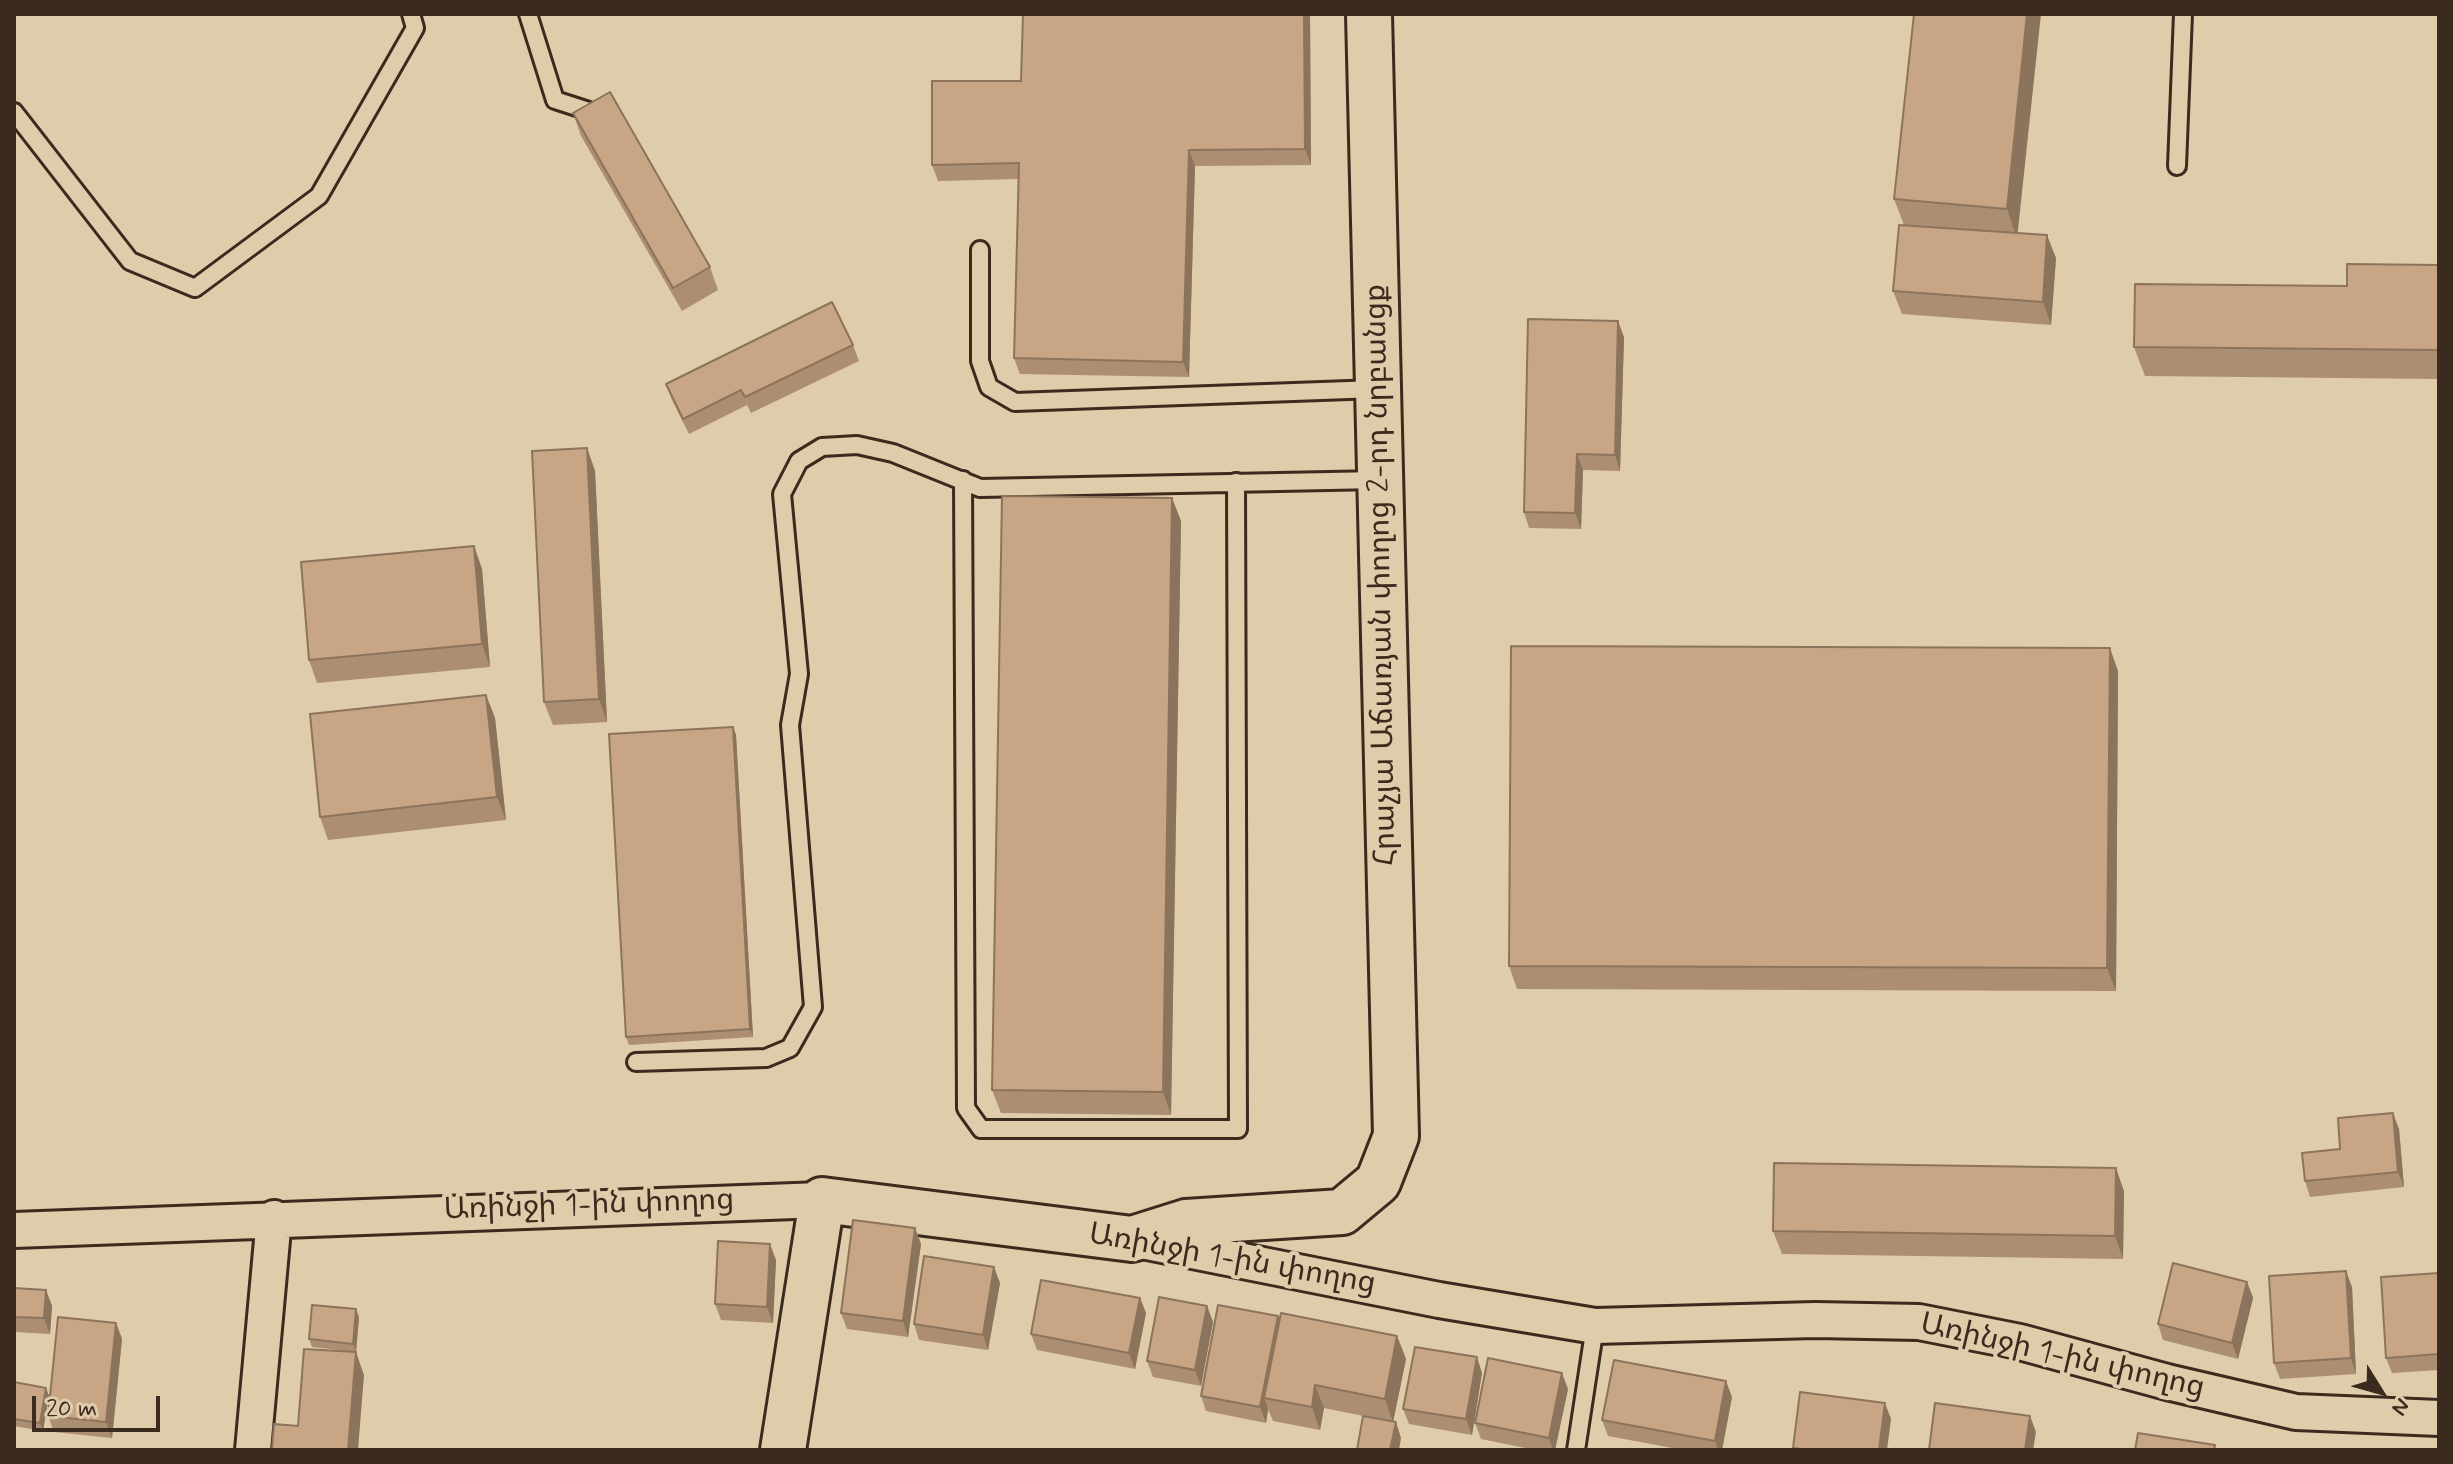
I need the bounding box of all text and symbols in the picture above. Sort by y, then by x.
street label: Հրաչյա Աճառյան փողոց 2-րդ նրբանցք [1360,284,1406,866]
street label: Առինջի 1-ին փողոց [443,1184,735,1230]
street label: Առինջի 1-ին փողոց [1086,1218,1378,1304]
street label: Առինջի 1-ին փողոց [1916,1308,2208,1408]
north arrow [2341,1352,2421,1432]
scale bar [36,1380,164,1430]
text: N [2385,1392,2416,1421]
text: 20 m [46,1394,97,1425]

